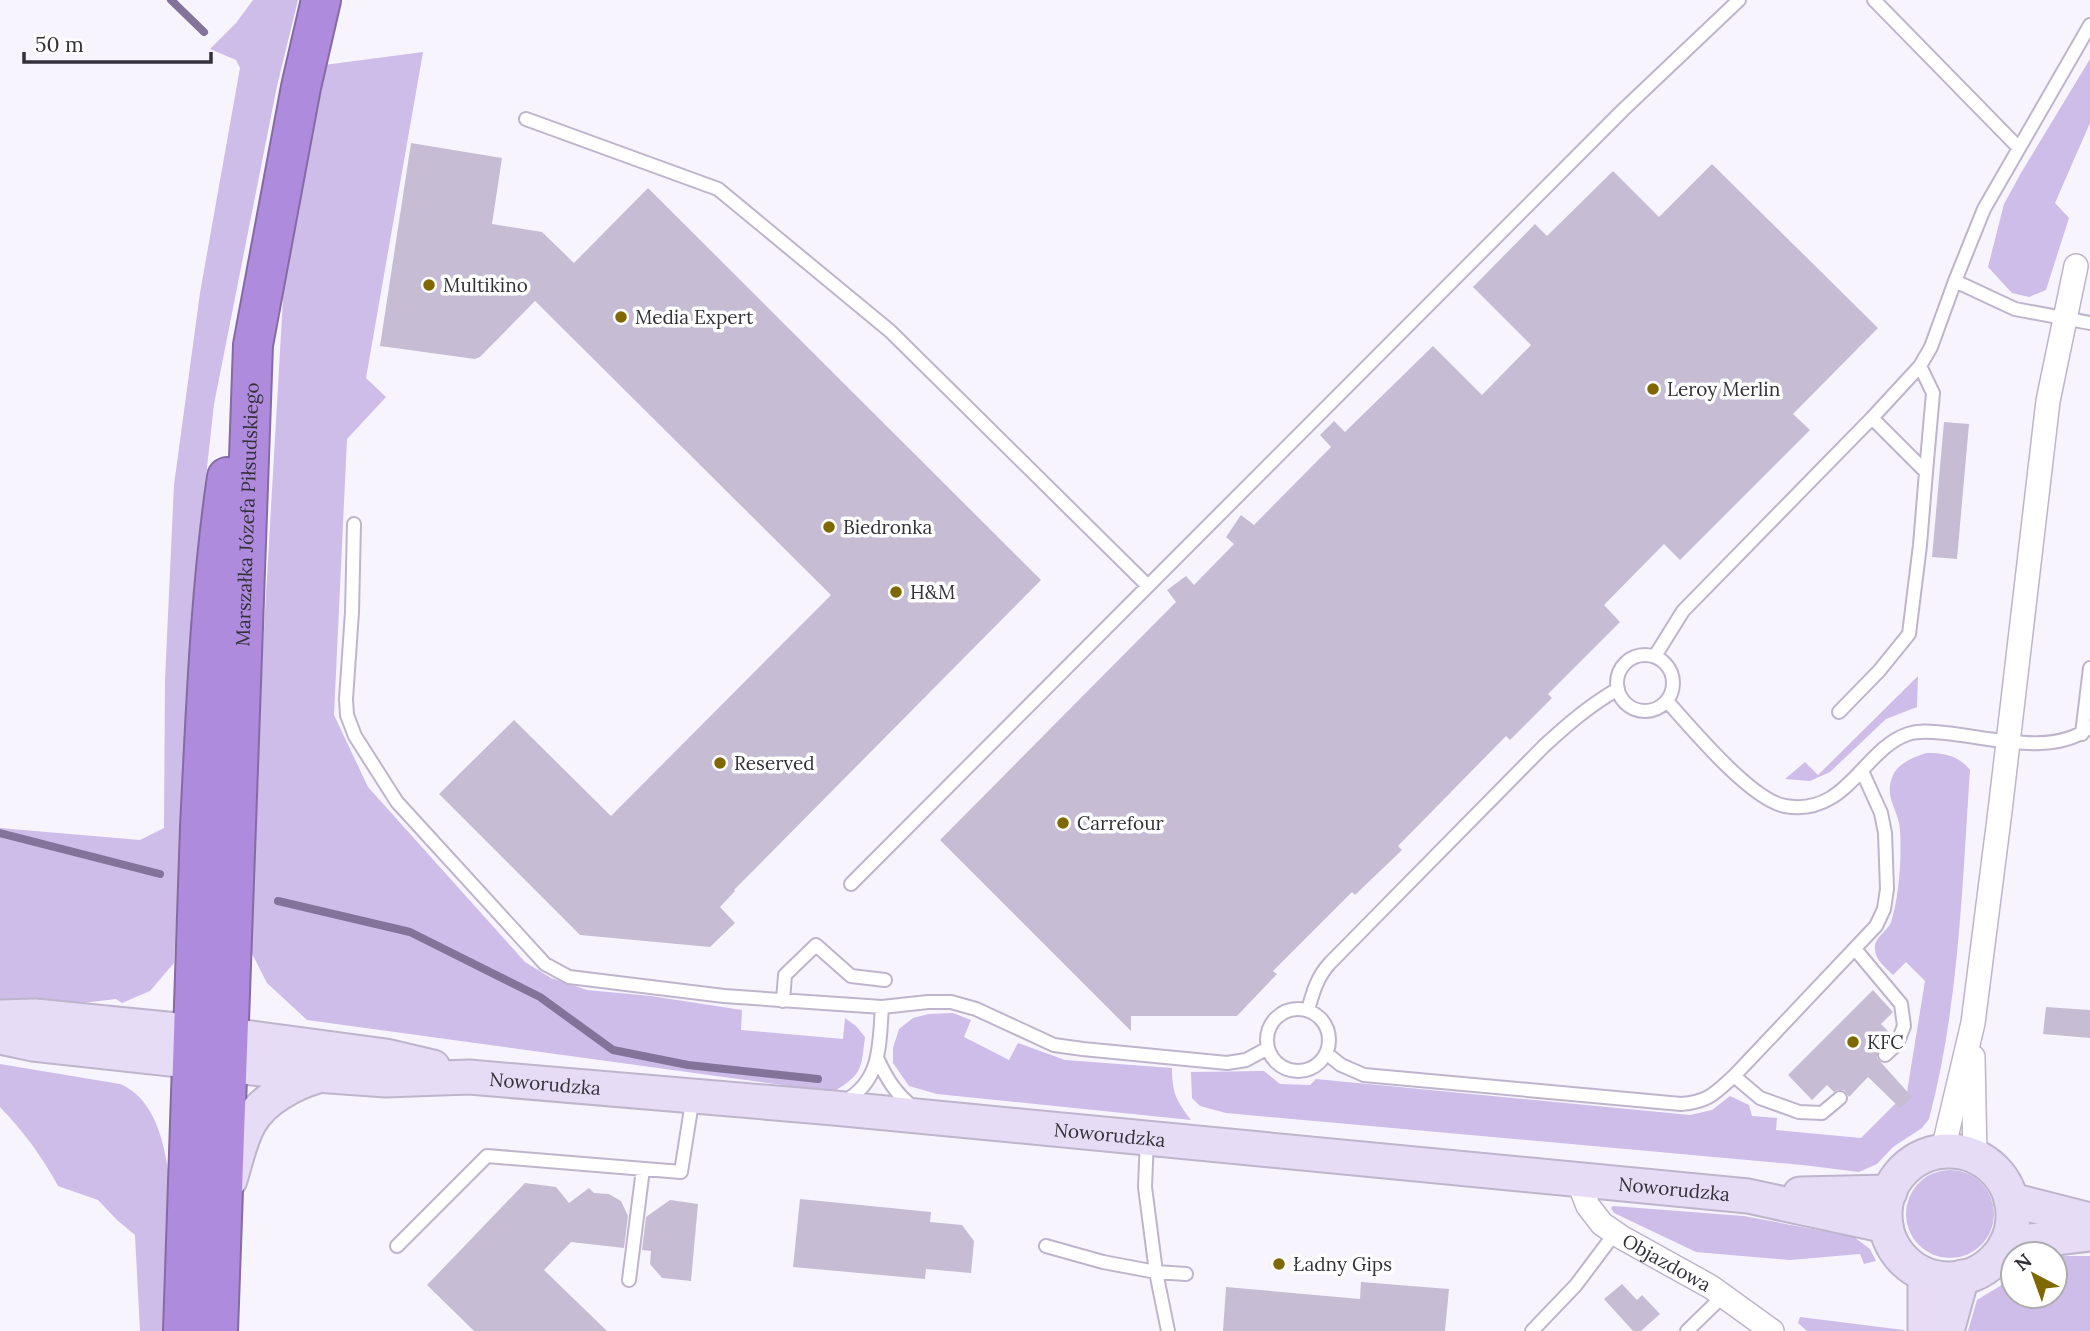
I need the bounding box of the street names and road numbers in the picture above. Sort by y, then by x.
street label: Marszałka Józefa Piłsudskiego [230,382,264,647]
street label: Noworudzka [488,1067,602,1100]
street label: Noworudzka [1053,1117,1167,1152]
street label: Noworudzka [1617,1172,1731,1206]
street label: Objazdowa [1618,1228,1715,1297]

